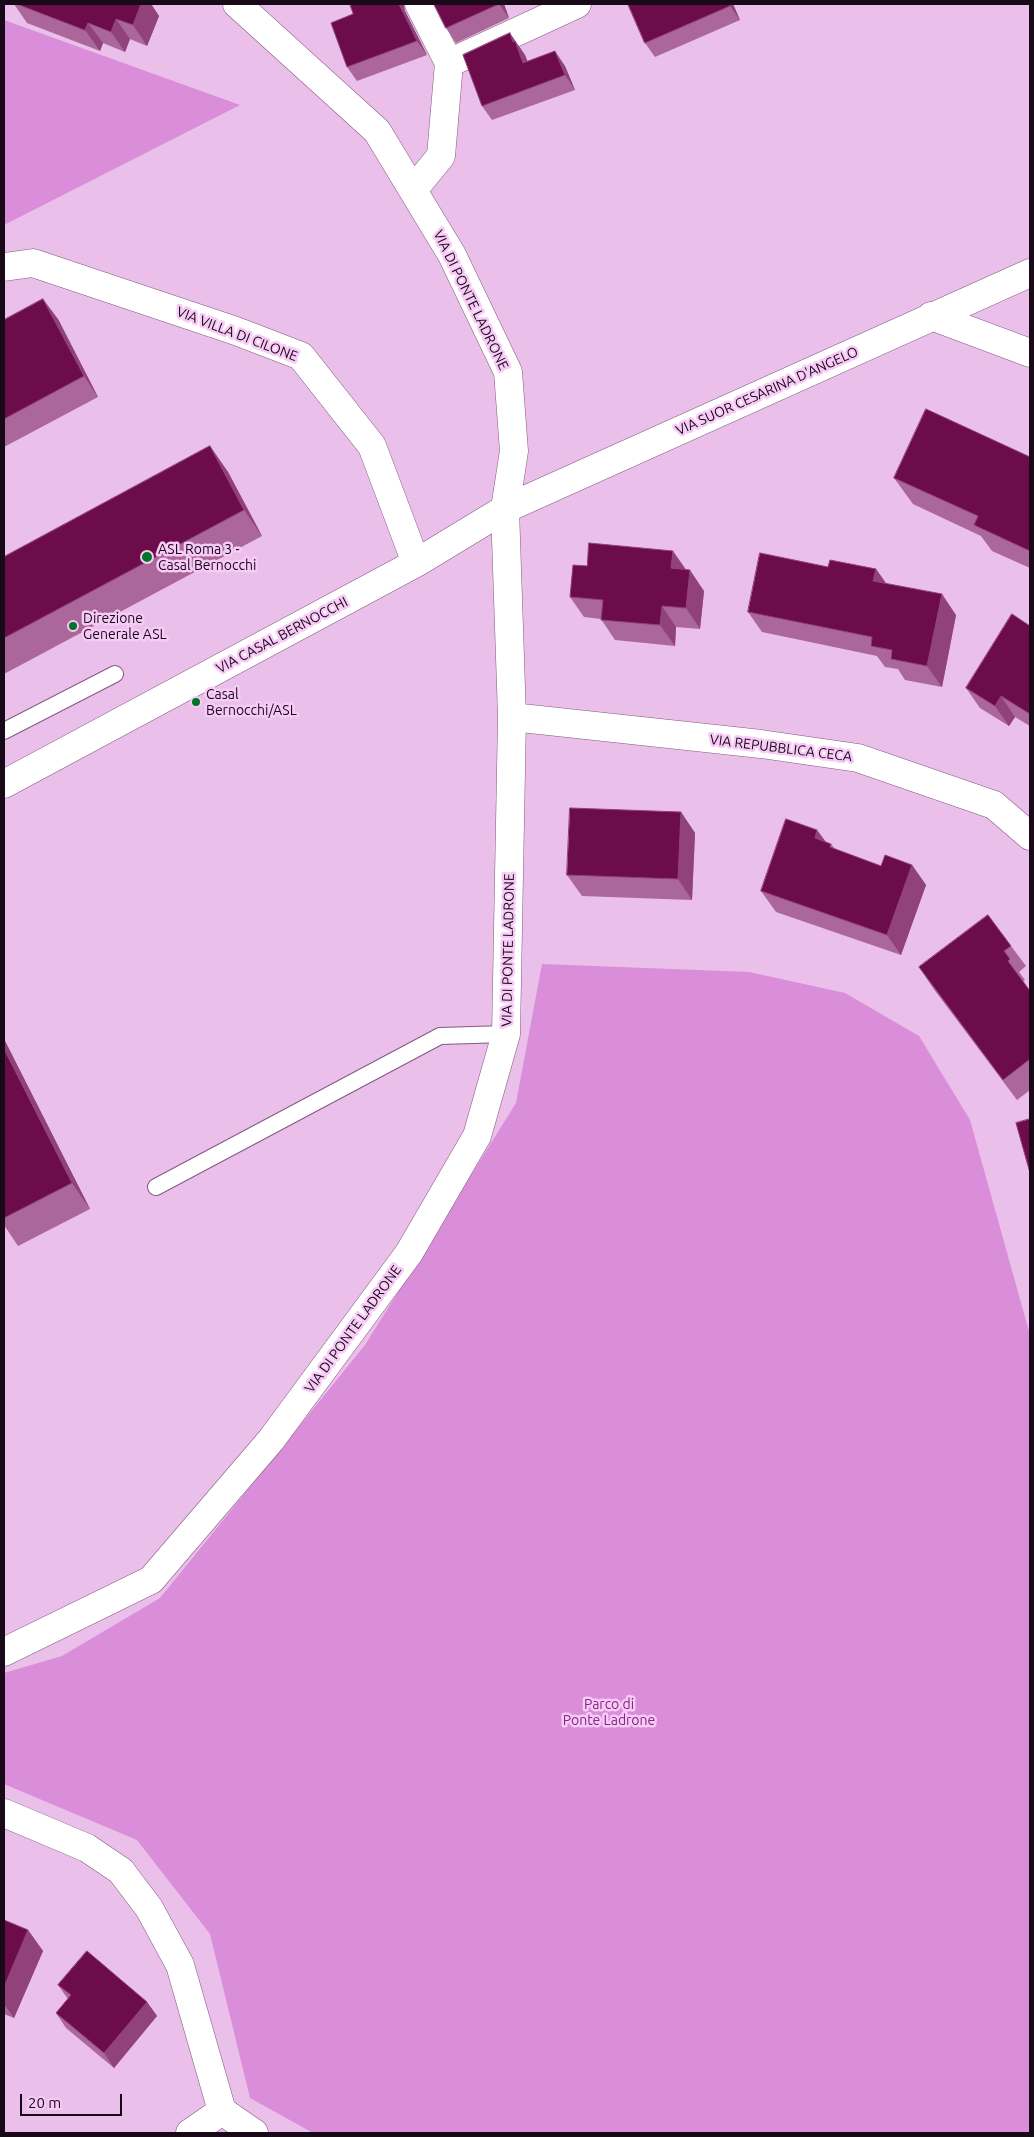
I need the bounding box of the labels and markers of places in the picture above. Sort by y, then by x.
place label: ASL Roma 3 - Casal Bernocchi [158,541,256,574]
marker: ASL Roma 3 - Casal Bernocchi [140,550,154,564]
place label: Direzione Generale ASL [83,610,167,642]
marker: Direzione Generale ASL [67,620,79,632]
place label: Casal Bernocchi/ASL [206,686,297,719]
marker: Casal Bernocchi/ASL [190,696,202,708]

